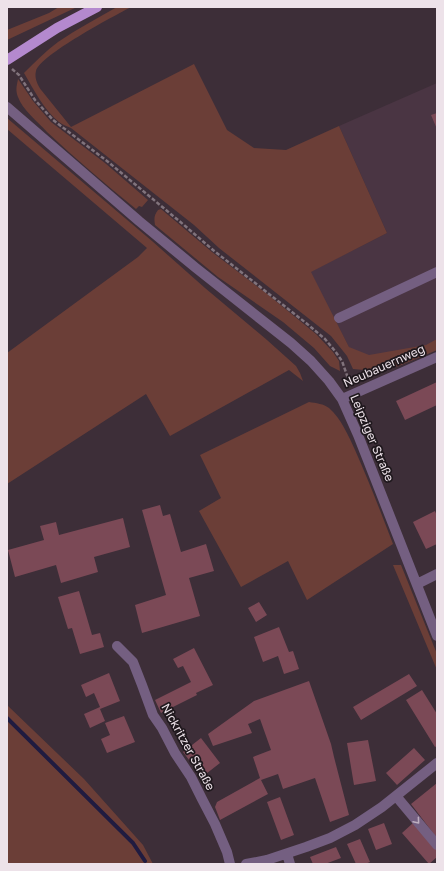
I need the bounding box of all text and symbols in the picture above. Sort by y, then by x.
street label: Neubauernweg [341,341,427,390]
street label: Leipziger Straße [347,392,398,484]
street label: Nickritzer Straße [158,701,218,793]
one-way arrow [412,816,419,823]

